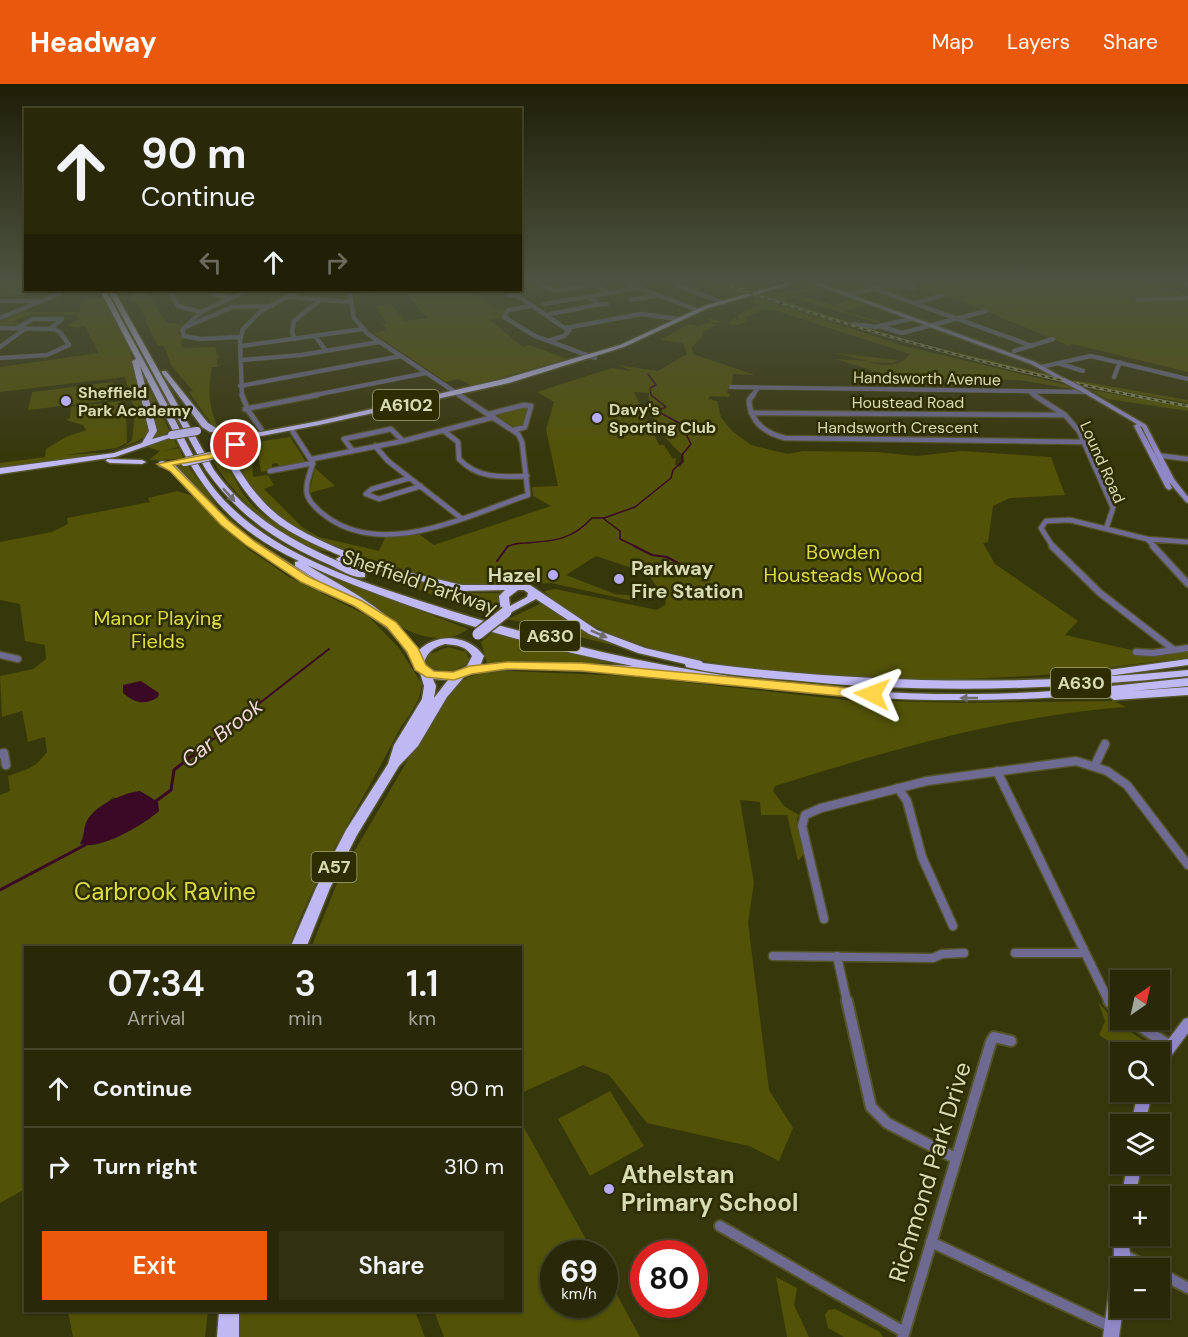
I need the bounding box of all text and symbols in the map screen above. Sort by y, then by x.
text: Headway [30,24,157,61]
text: Map [932,28,974,56]
text: Layers [1007,28,1070,56]
text: Share [1103,28,1158,56]
text: 90 m [141,126,247,181]
icon: ahead [42,132,120,210]
text: Continue [141,179,255,214]
icon: left [194,246,227,279]
icon: ahead [257,246,290,279]
icon: right [320,246,353,279]
street label: Handsworth Avenue [853,367,1001,390]
place label: Sheffield Park Academy [78,382,191,421]
road number: A6102 [373,390,439,420]
street label: Houstead Road [852,392,964,413]
marker: Sheffield Park Academy [59,394,73,408]
place label: Davy's Sporting Club [609,399,716,438]
marker: Davy's Sporting Club [590,411,604,425]
street label: Handsworth Crescent [817,417,979,438]
street label: Lound Road [1075,418,1130,506]
pin [210,419,261,470]
icon: arrive [219,428,252,461]
one-way arrow [222,487,236,502]
park label: Bowden Housteads Wood [764,539,922,588]
street label: Sheffield Parkway [339,543,501,621]
place label: Parkway Fire Station [631,555,743,604]
place label: Hazel [488,562,541,588]
marker: Hazel [546,568,560,582]
marker: Parkway Fire Station [612,572,626,586]
park label: Manor Playing Fields [94,605,222,654]
road number: A630 [520,621,580,651]
one-way arrow [590,629,607,638]
position arrow [840,662,904,726]
road number: A630 [1051,668,1111,698]
water label: Car Brook [175,692,269,774]
one-way arrow [960,693,979,703]
road number: A57 [312,852,356,882]
park label: Carbrook Ravine [74,876,256,907]
text: 07:34 [108,960,205,1007]
text: 3 [295,960,316,1007]
text: 1.1 [406,960,438,1007]
north arrow [1110,970,1170,1030]
map controls [1110,970,1170,1318]
text: Arrival [127,1005,185,1031]
text: min [288,1005,322,1031]
text: km [408,1005,436,1031]
button: search [1110,1042,1170,1102]
street label: Richmond Park Drive [881,1058,978,1286]
icon: ahead [42,1072,75,1105]
text: Continue [93,1074,192,1103]
text: 90 m [450,1074,504,1103]
button: layers [1110,1114,1170,1174]
icon: right [42,1150,75,1183]
text: Turn right [93,1152,198,1181]
text: 310 m [444,1152,504,1181]
place label: Athelstan Primary School [621,1159,798,1218]
marker: Athelstan Primary School [602,1182,616,1196]
button: + [1110,1186,1170,1246]
button: Exit [42,1231,267,1300]
button: Share [279,1231,504,1300]
speed limit sign: 80 [630,1240,708,1318]
text: 69 [560,1252,598,1291]
button: − [1110,1258,1170,1318]
text: km/h [561,1284,597,1304]

